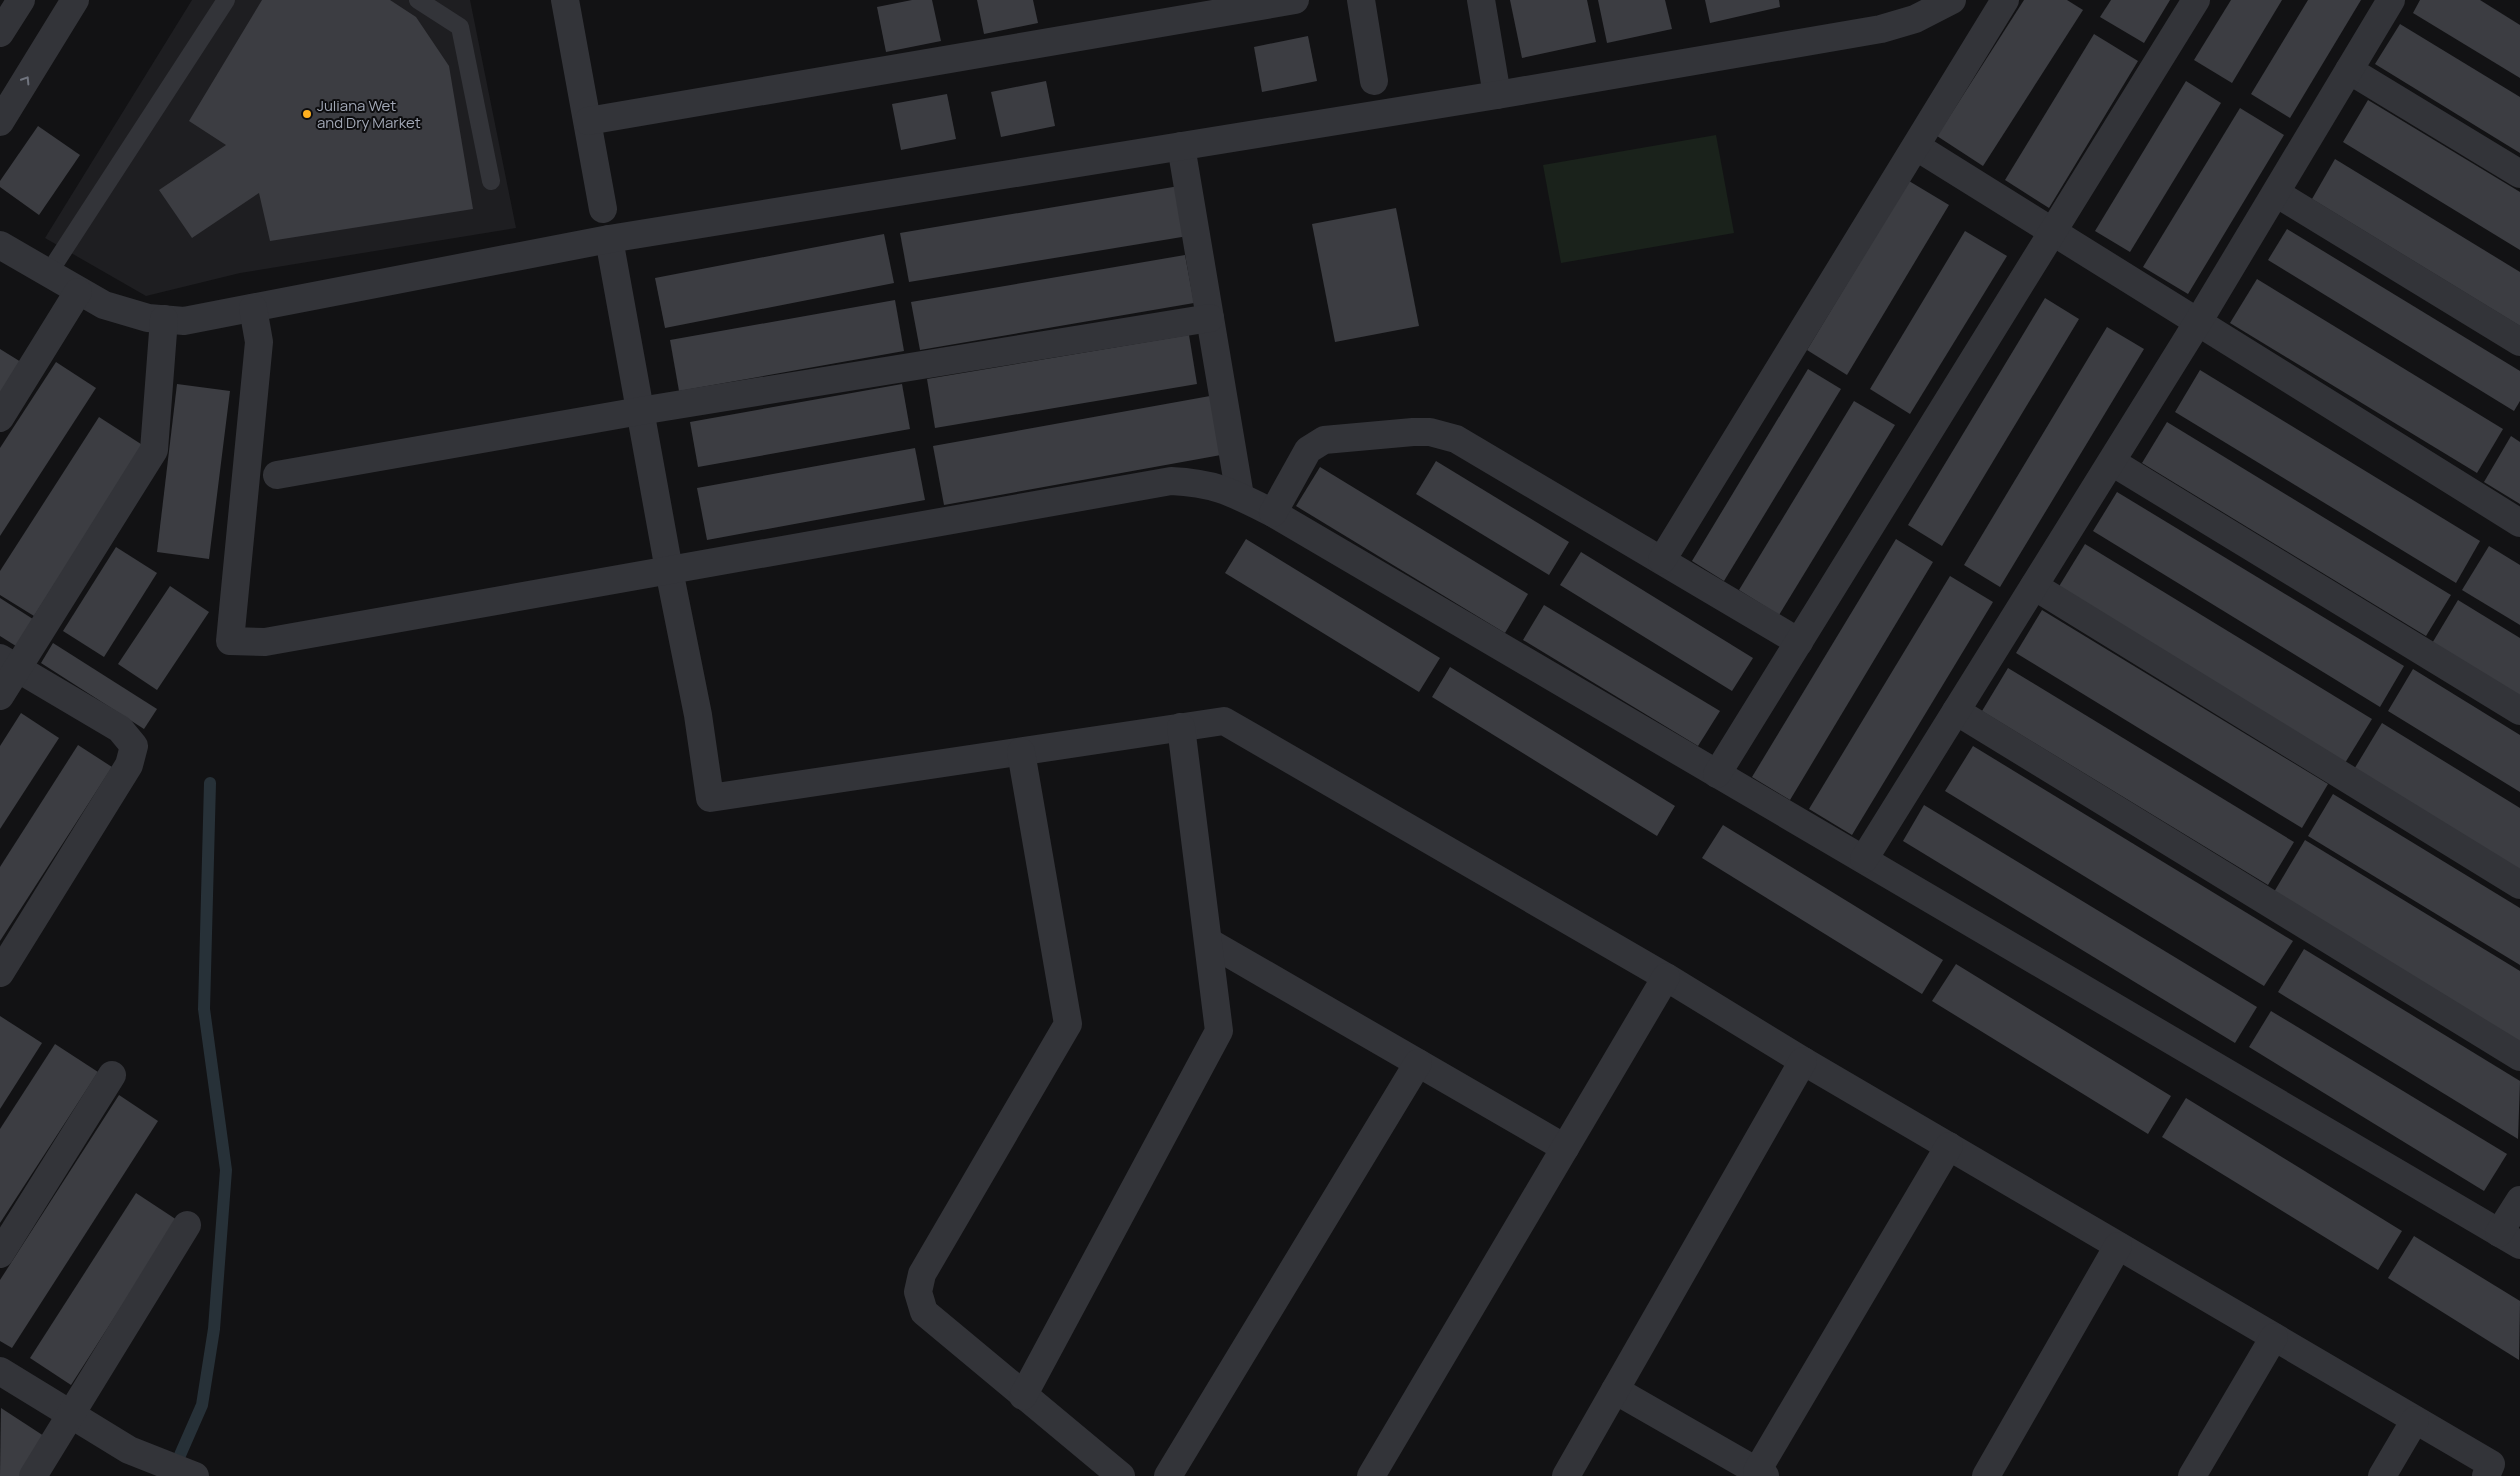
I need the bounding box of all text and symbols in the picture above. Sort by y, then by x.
one-way arrow [19,77,29,86]
place label: Juliana Wet and Dry Market [317,95,421,133]
marker: Juliana Wet and Dry Market [301,108,313,120]

